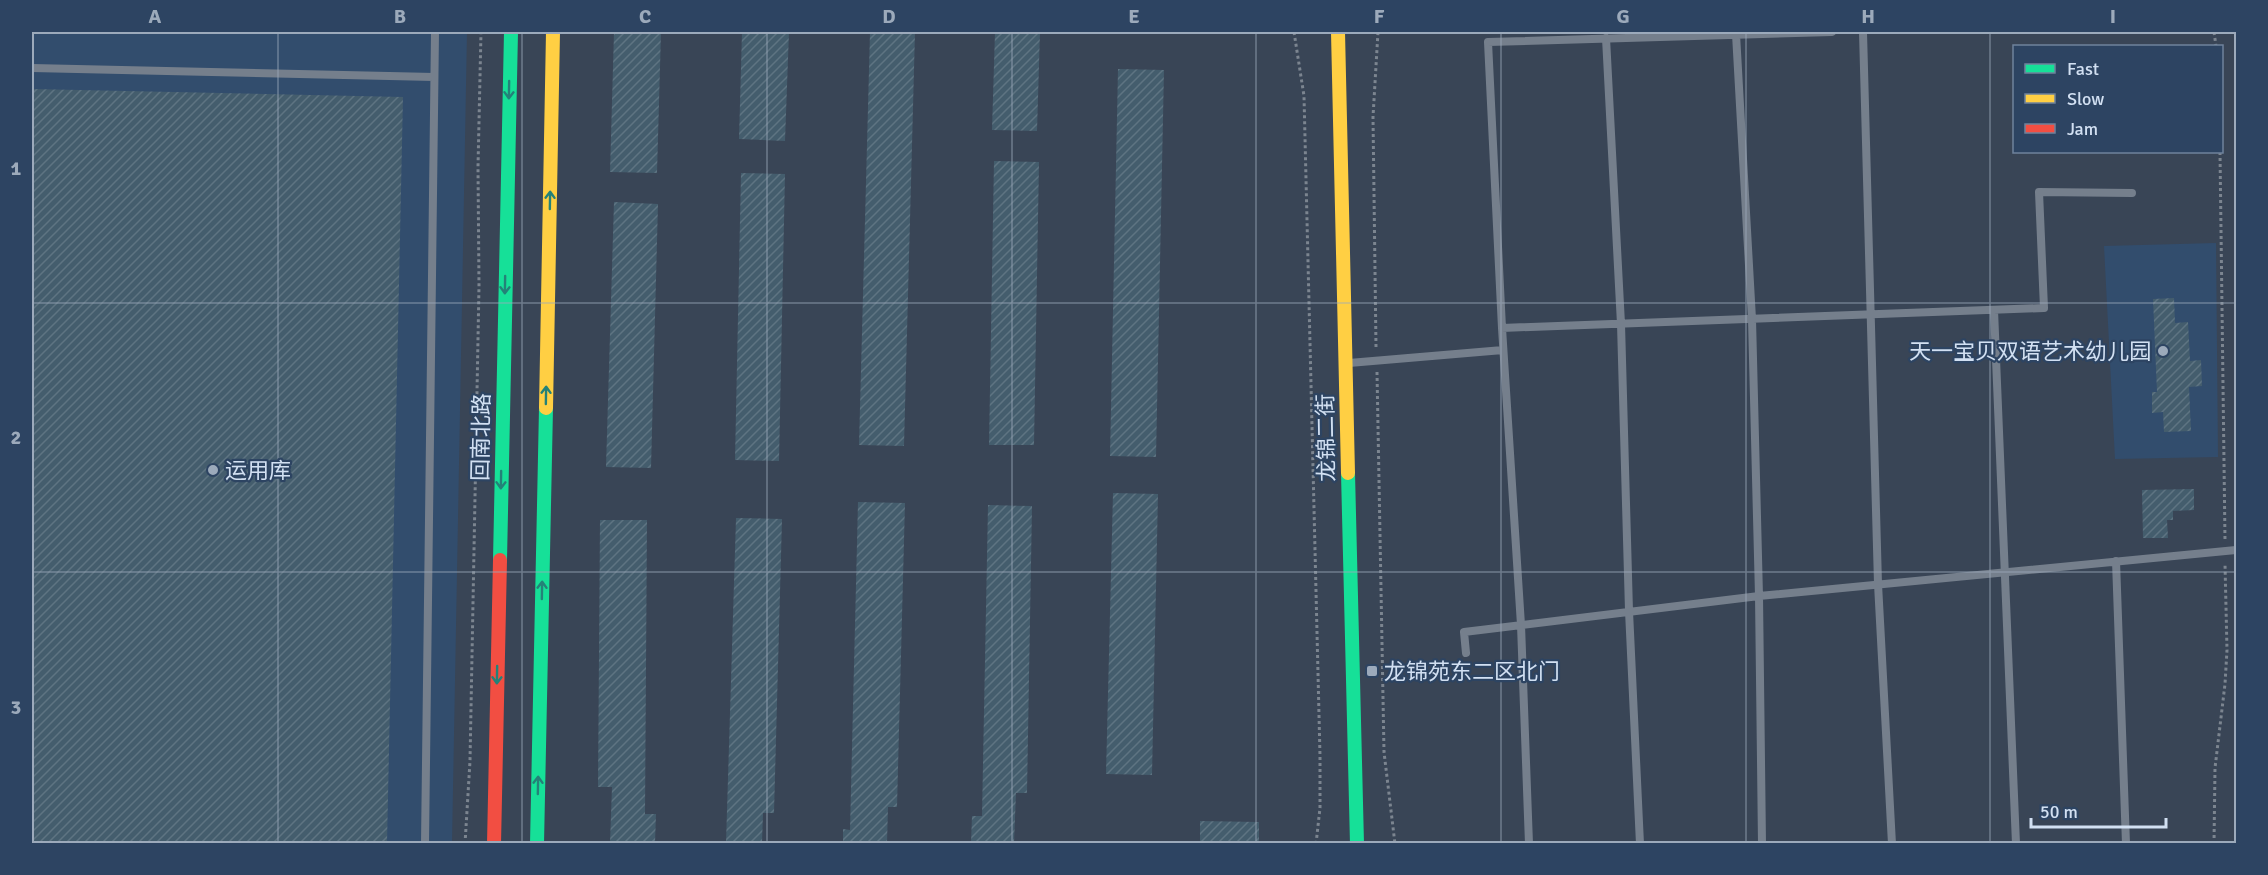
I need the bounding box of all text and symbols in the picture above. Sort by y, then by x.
text: A [149,4,162,29]
text: B [394,4,406,29]
text: C [639,4,651,29]
text: D [882,4,896,29]
text: E [1128,4,1140,29]
text: F [1374,4,1385,29]
text: G [1616,4,1630,29]
text: H [1861,4,1875,29]
text: I [2110,4,2116,29]
legend [2013,45,2223,153]
text: Fast [2067,58,2099,80]
one-way arrow [504,79,515,99]
text: Slow [2067,88,2104,110]
text: Jam [2067,118,2098,140]
text: 1 [11,156,22,181]
one-way arrow [544,191,555,211]
one-way arrow [499,274,511,294]
place label: 天一宝贝双语艺术幼儿园 [1909,338,2151,365]
marker: 天一宝贝双语艺术幼儿园 [2156,344,2170,358]
one-way arrow [540,386,551,406]
street label: 回南北路 [467,393,495,481]
street label: 龙锦二街 [1312,394,1340,482]
text: 2 [11,425,21,450]
place label: 运用库 [225,457,291,484]
marker: 运用库 [206,463,220,477]
one-way arrow [495,469,507,489]
one-way arrow [536,581,548,601]
place label: 龙锦苑东二区北门 [1384,658,1560,685]
one-way arrow [491,664,503,684]
marker: 龙锦苑东二区北门 [1365,664,1379,678]
text: 3 [11,695,21,720]
one-way arrow [532,776,544,796]
scale bar [2031,791,2166,829]
text: 50 m [2040,801,2078,823]

